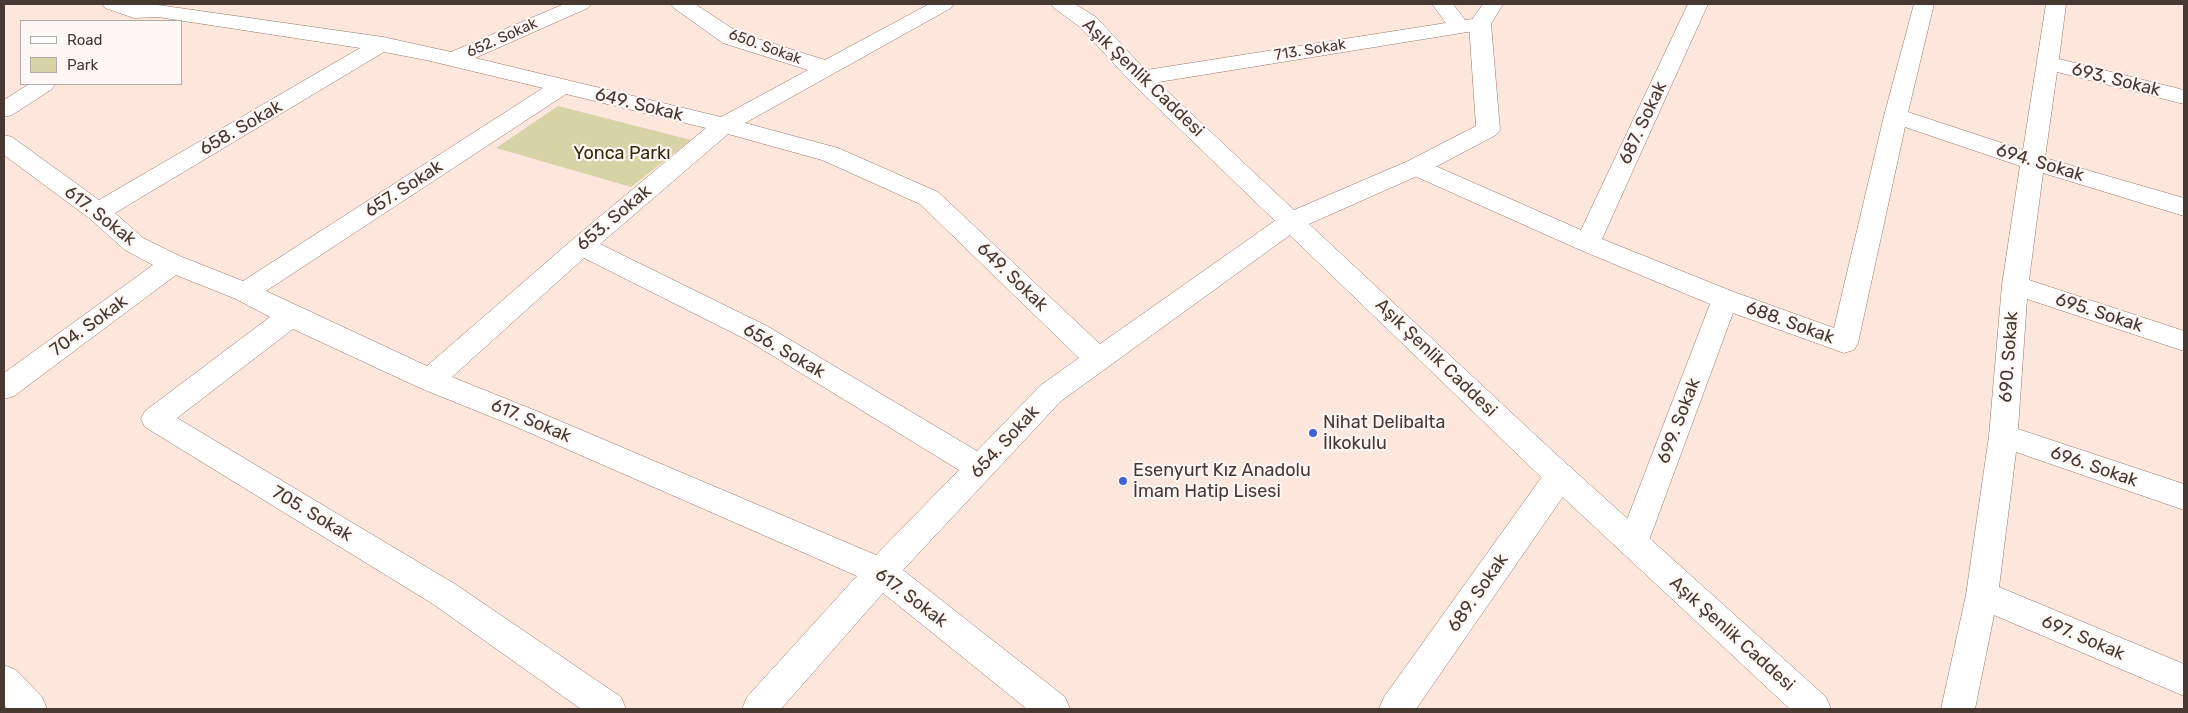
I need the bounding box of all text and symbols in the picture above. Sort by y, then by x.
street label: 652. Sokak [464,14,540,62]
street label: Aşık Şenlik Caddesi [1078,14,1208,142]
legend [20,20,182,85]
street label: 650. Sokak [726,26,804,68]
text: Road [67,31,103,49]
street label: 713. Sokak [1273,35,1347,65]
text: Park [67,56,98,74]
street label: 693. Sokak [2069,59,2163,101]
street label: 687. Sokak [1614,78,1672,168]
street label: 649. Sokak [593,84,685,126]
street label: 658. Sokak [196,96,286,160]
street label: 694. Sokak [1993,139,2087,187]
park label: Yonca Parkı [573,143,671,165]
street label: 657. Sokak [361,156,447,222]
street label: 653. Sokak [572,180,656,256]
street label: 617. Sokak [60,181,140,251]
street label: 649. Sokak [972,238,1052,316]
street label: 695. Sokak [2052,289,2146,337]
street label: 704. Sokak [46,291,132,361]
street label: Aşık Şenlik Caddesi [1371,294,1501,422]
street label: 688. Sokak [1743,297,1837,349]
street label: 690. Sokak [1995,311,2023,403]
street label: 656. Sokak [739,319,829,383]
street label: 699. Sokak [1653,375,1705,467]
street label: 617. Sokak [488,394,574,448]
street label: 654. Sokak [966,401,1044,483]
place label: Nihat Delibalta İlkokulu [1323,412,1445,454]
marker: Nihat Delibalta İlkokulu [1307,427,1319,439]
street label: 696. Sokak [2047,442,2141,492]
place label: Esenyurt Kız Anadolu İmam Hatip Lisesi [1133,460,1311,502]
marker: Esenyurt Kız Anadolu İmam Hatip Lisesi [1117,475,1129,487]
street label: 705. Sokak [268,482,356,546]
street label: 689. Sokak [1443,550,1513,636]
street label: 617. Sokak [871,564,951,632]
street label: Aşık Şenlik Caddesi [1665,572,1799,696]
street label: 697. Sokak [2038,611,2128,665]

